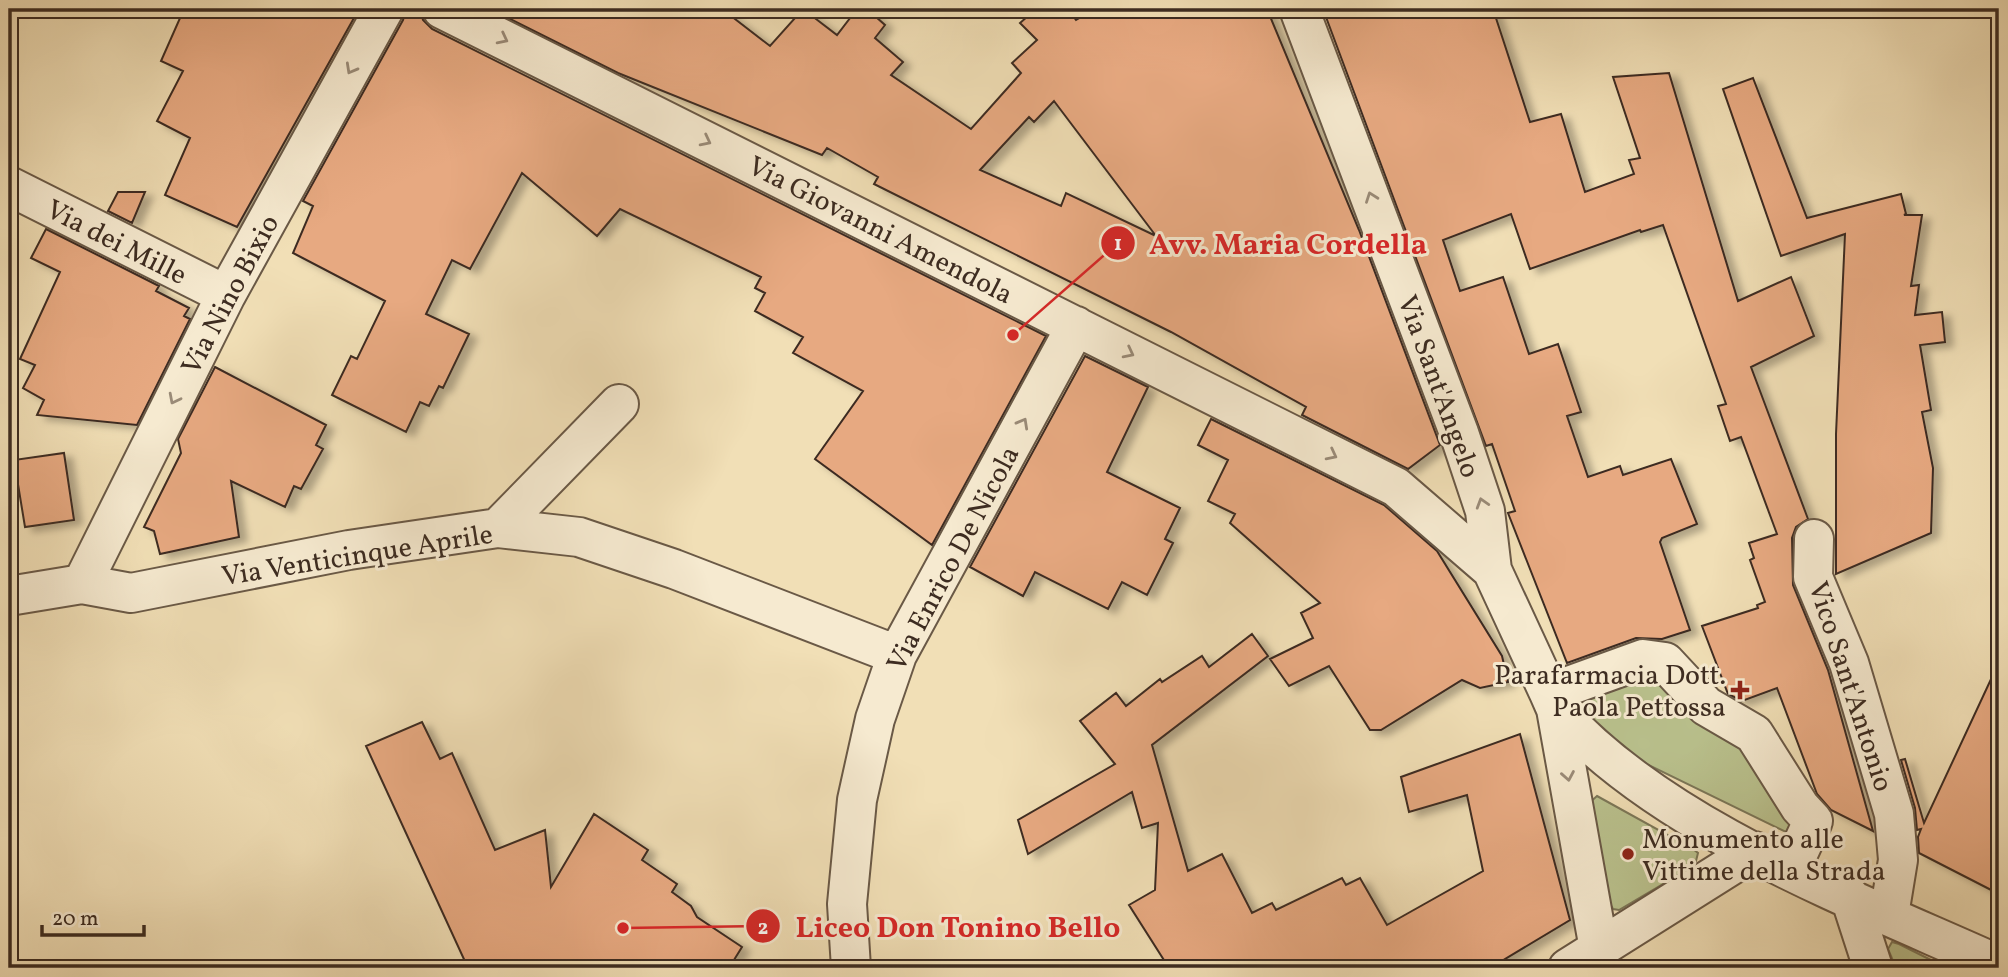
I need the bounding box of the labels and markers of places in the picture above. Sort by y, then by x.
callout: Avv. Maria Cordella [1100,218,1441,269]
place label: Parafarmacia Dott. Paola Pettossa [1494,657,1726,728]
marker: Parafarmacia Dott. Paola Pettossa [1732,682,1748,698]
place label: Monumento alle Vittime della Strada [1642,821,1886,892]
marker: Monumento alle Vittime della Strada [1620,846,1636,862]
callout: Liceo Don Tonino Bello [746,901,1134,952]

